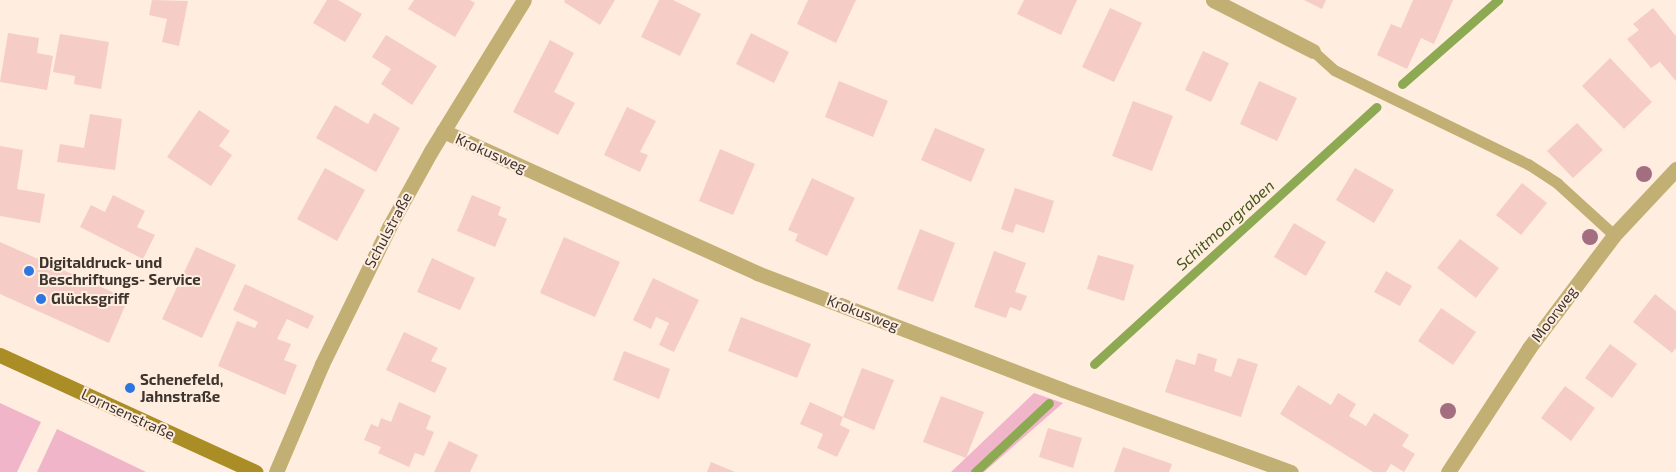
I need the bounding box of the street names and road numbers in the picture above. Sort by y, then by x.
street label: Krokusweg [453,129,529,177]
street label: Schulstraße [361,189,415,271]
street label: Moorweg [1527,283,1581,345]
street label: Krokusweg [824,291,902,335]
street label: Lornsenstraße [78,384,178,444]

